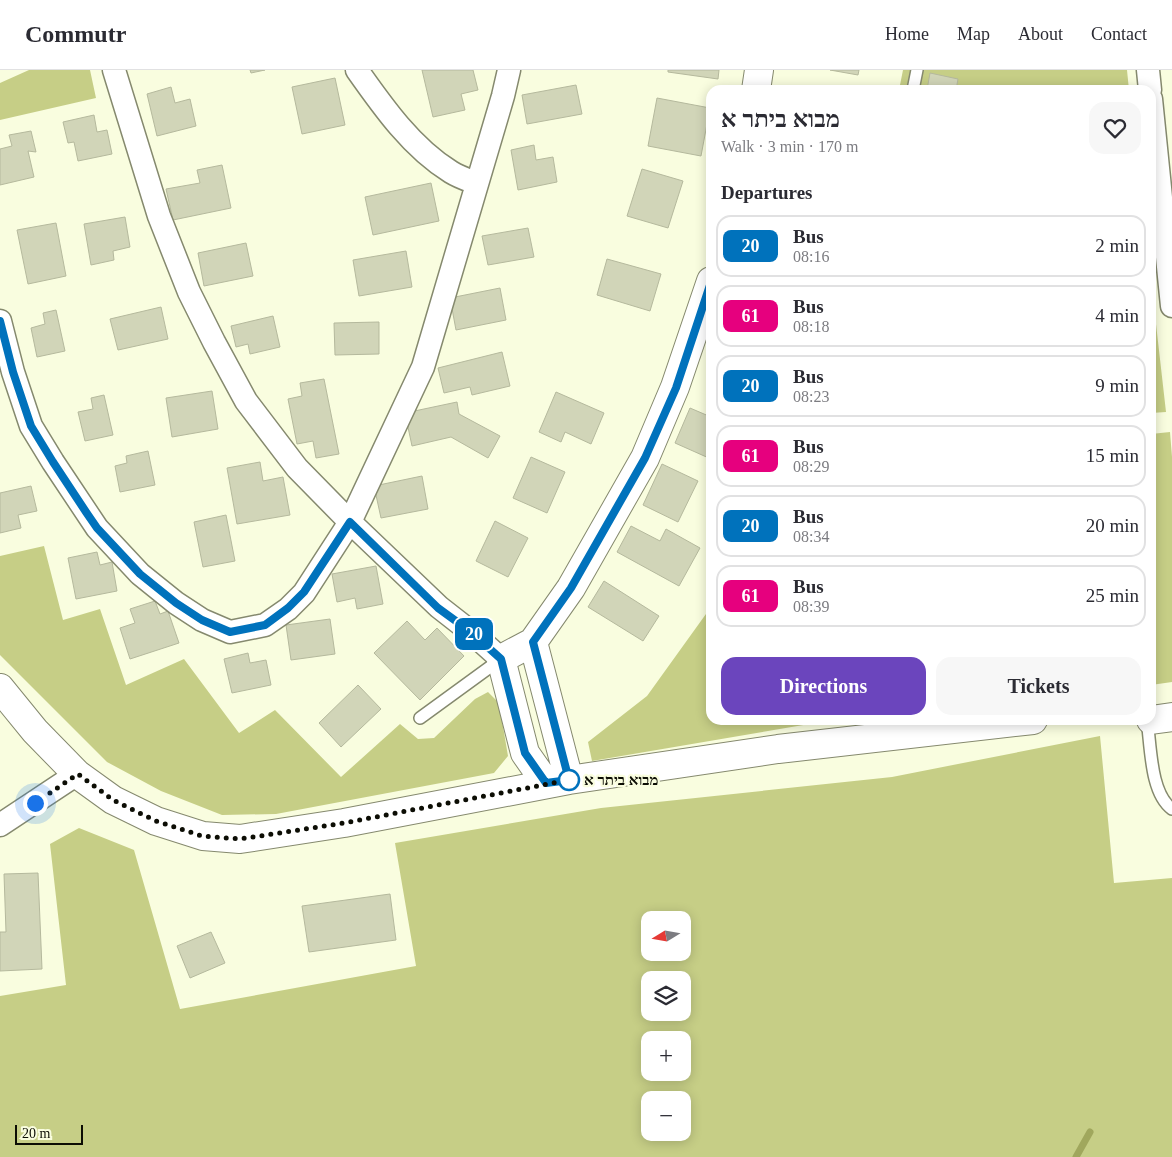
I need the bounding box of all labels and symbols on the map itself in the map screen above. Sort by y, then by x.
line badge: 20 [452,618,496,650]
marker: מבוא ביתר א [558,769,580,791]
place label: מבוא ביתר א [584,772,659,788]
your location [23,791,48,816]
north arrow [641,911,691,961]
scale bar [15,1122,82,1145]

